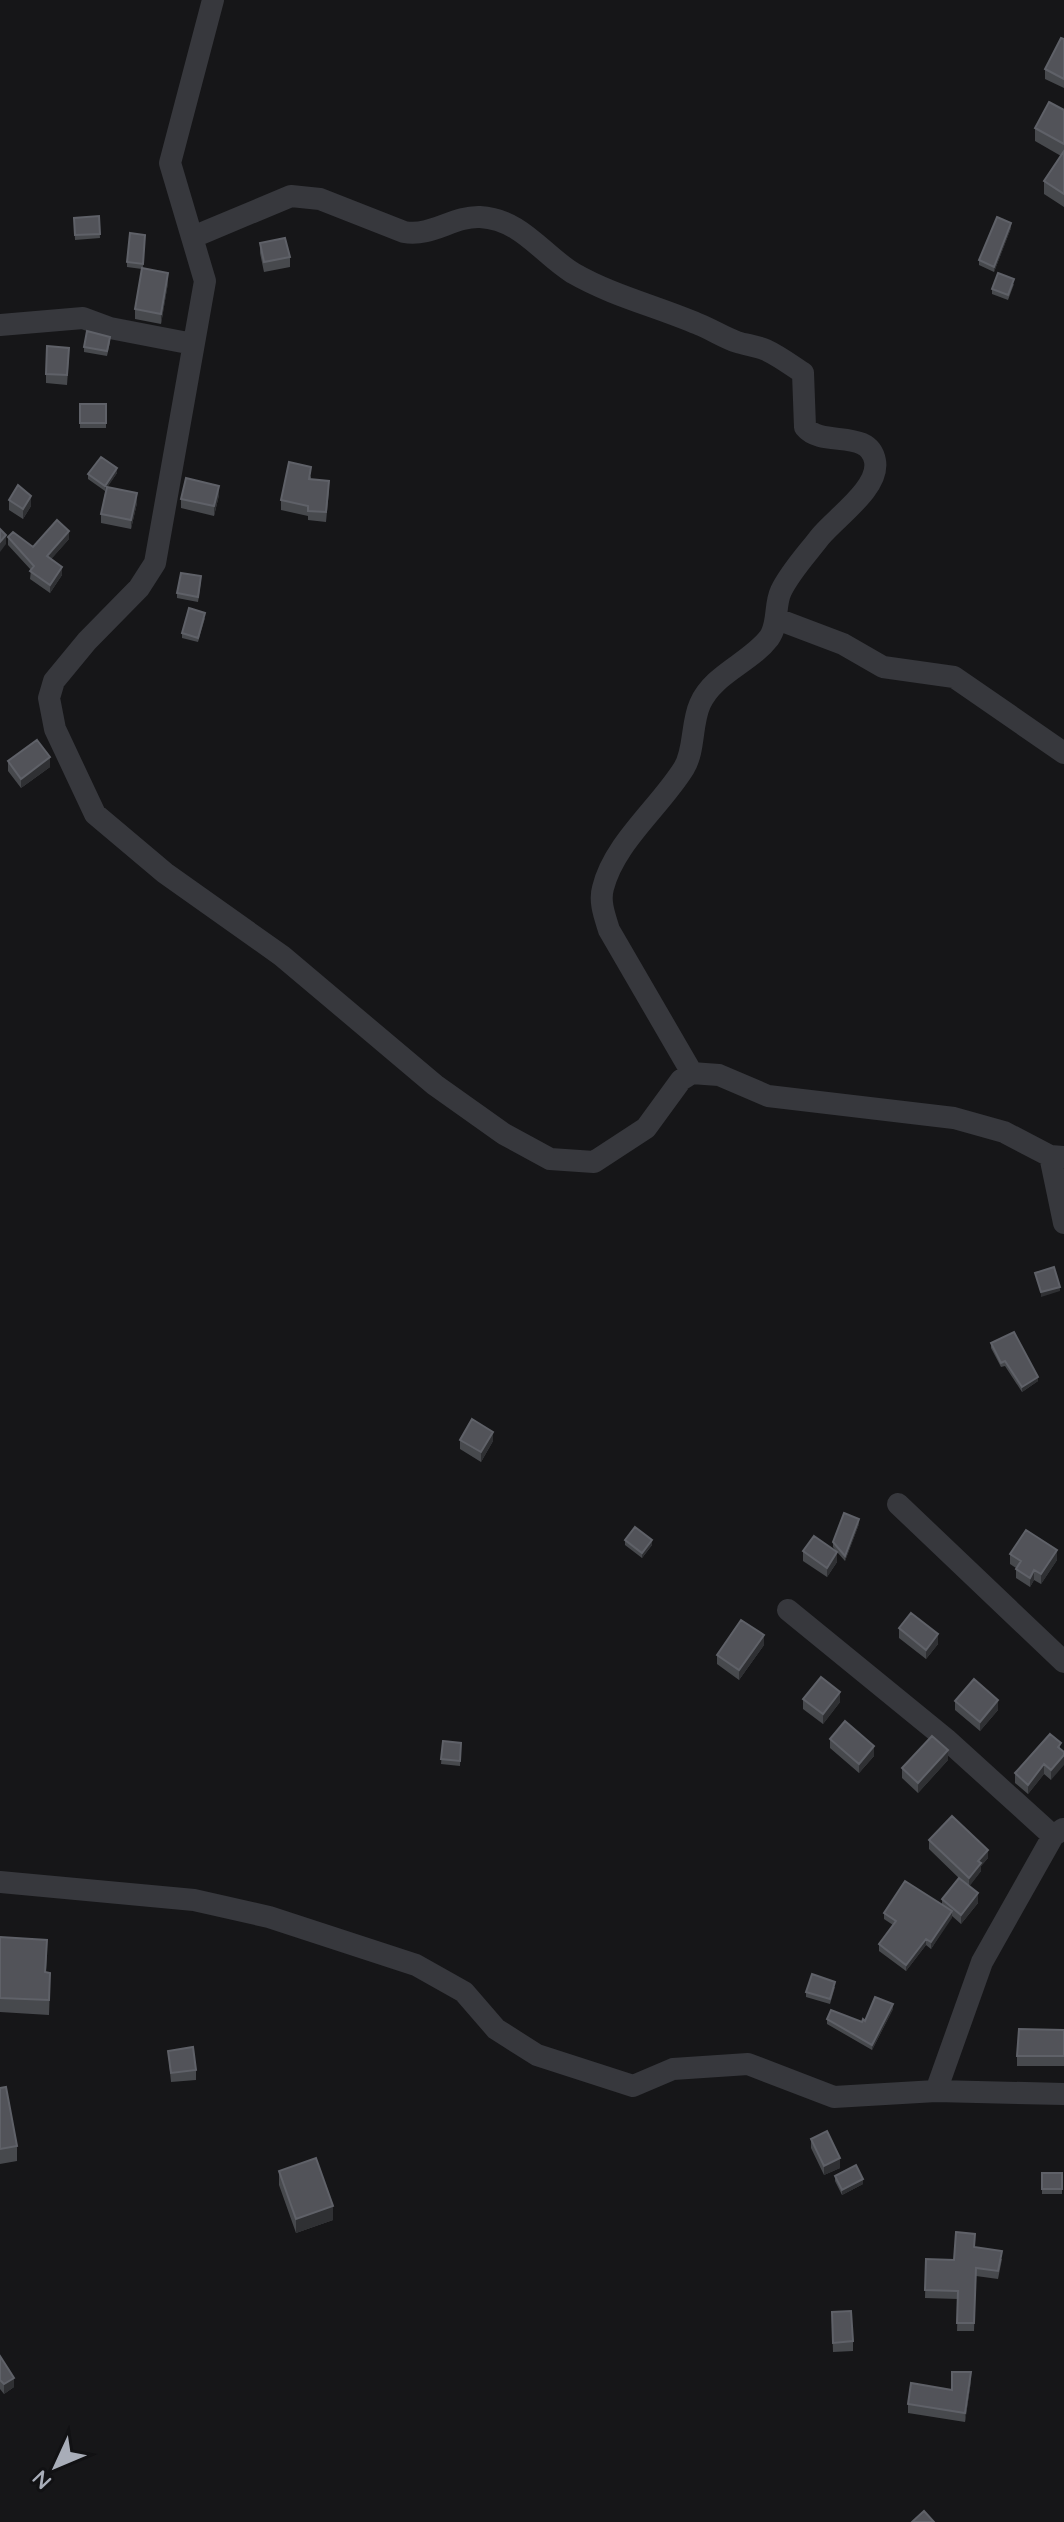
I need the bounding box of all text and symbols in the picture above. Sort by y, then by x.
north arrow [16,2426,96,2506]
text: N [26,2464,57,2495]

